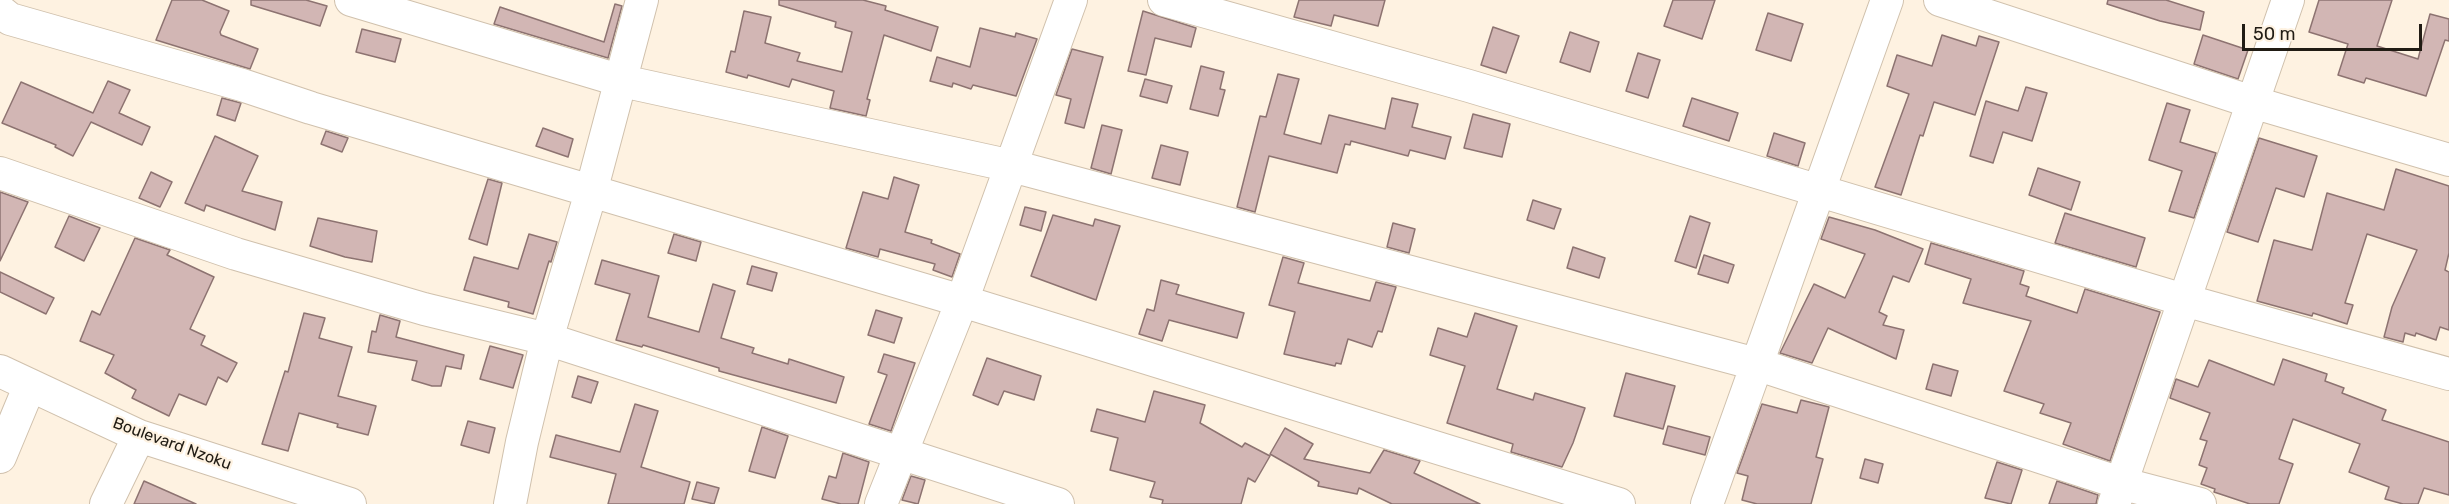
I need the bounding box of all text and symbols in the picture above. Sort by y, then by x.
scale bar [2245,12,2425,50]
text: 50 m [2253,23,2296,45]
street label: Boulevard Nzoku [110,414,234,474]

